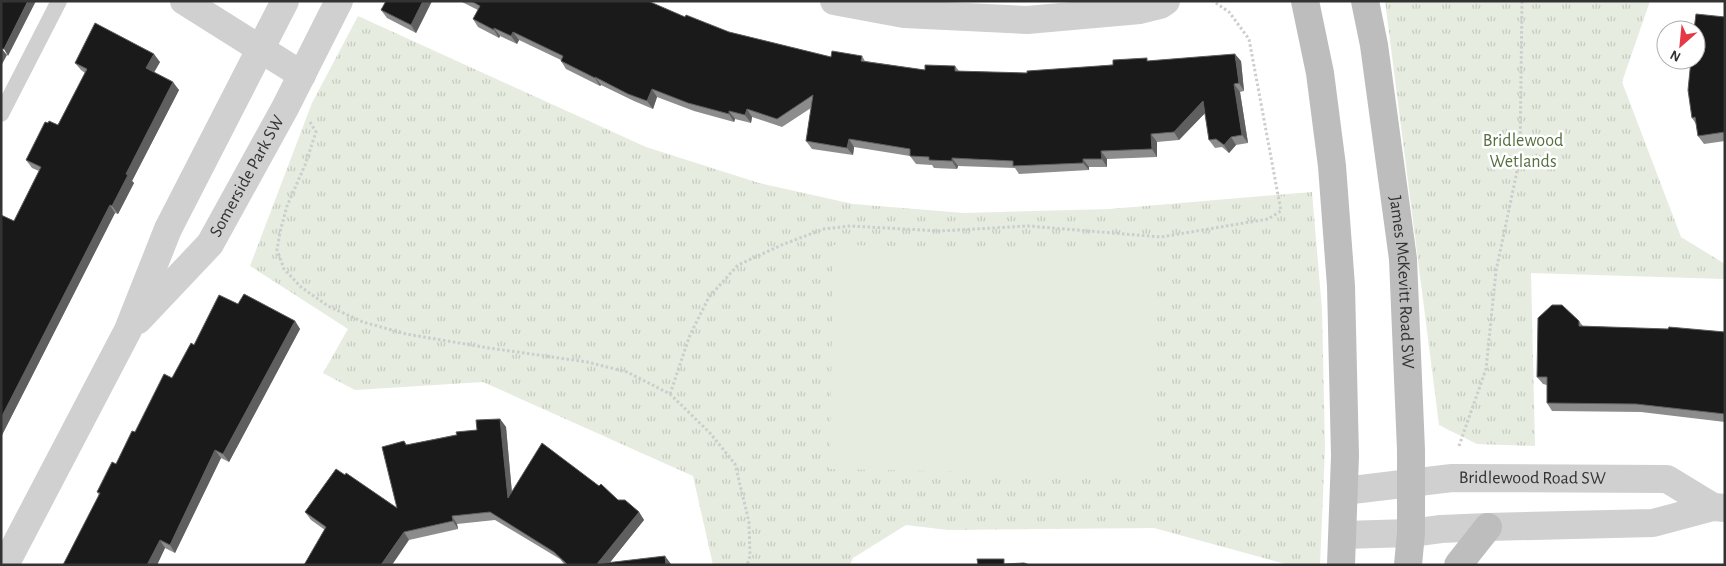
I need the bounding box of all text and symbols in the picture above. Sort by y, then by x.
north arrow [1656,20,1706,70]
text: N [1668,47,1683,64]
street label: Somerside Park SW [207,113,288,240]
park label: Bridlewood Wetlands [1483,132,1563,171]
street label: James McKevitt Road SW [1386,195,1417,369]
street label: Bridlewood Road SW [1459,469,1606,488]

